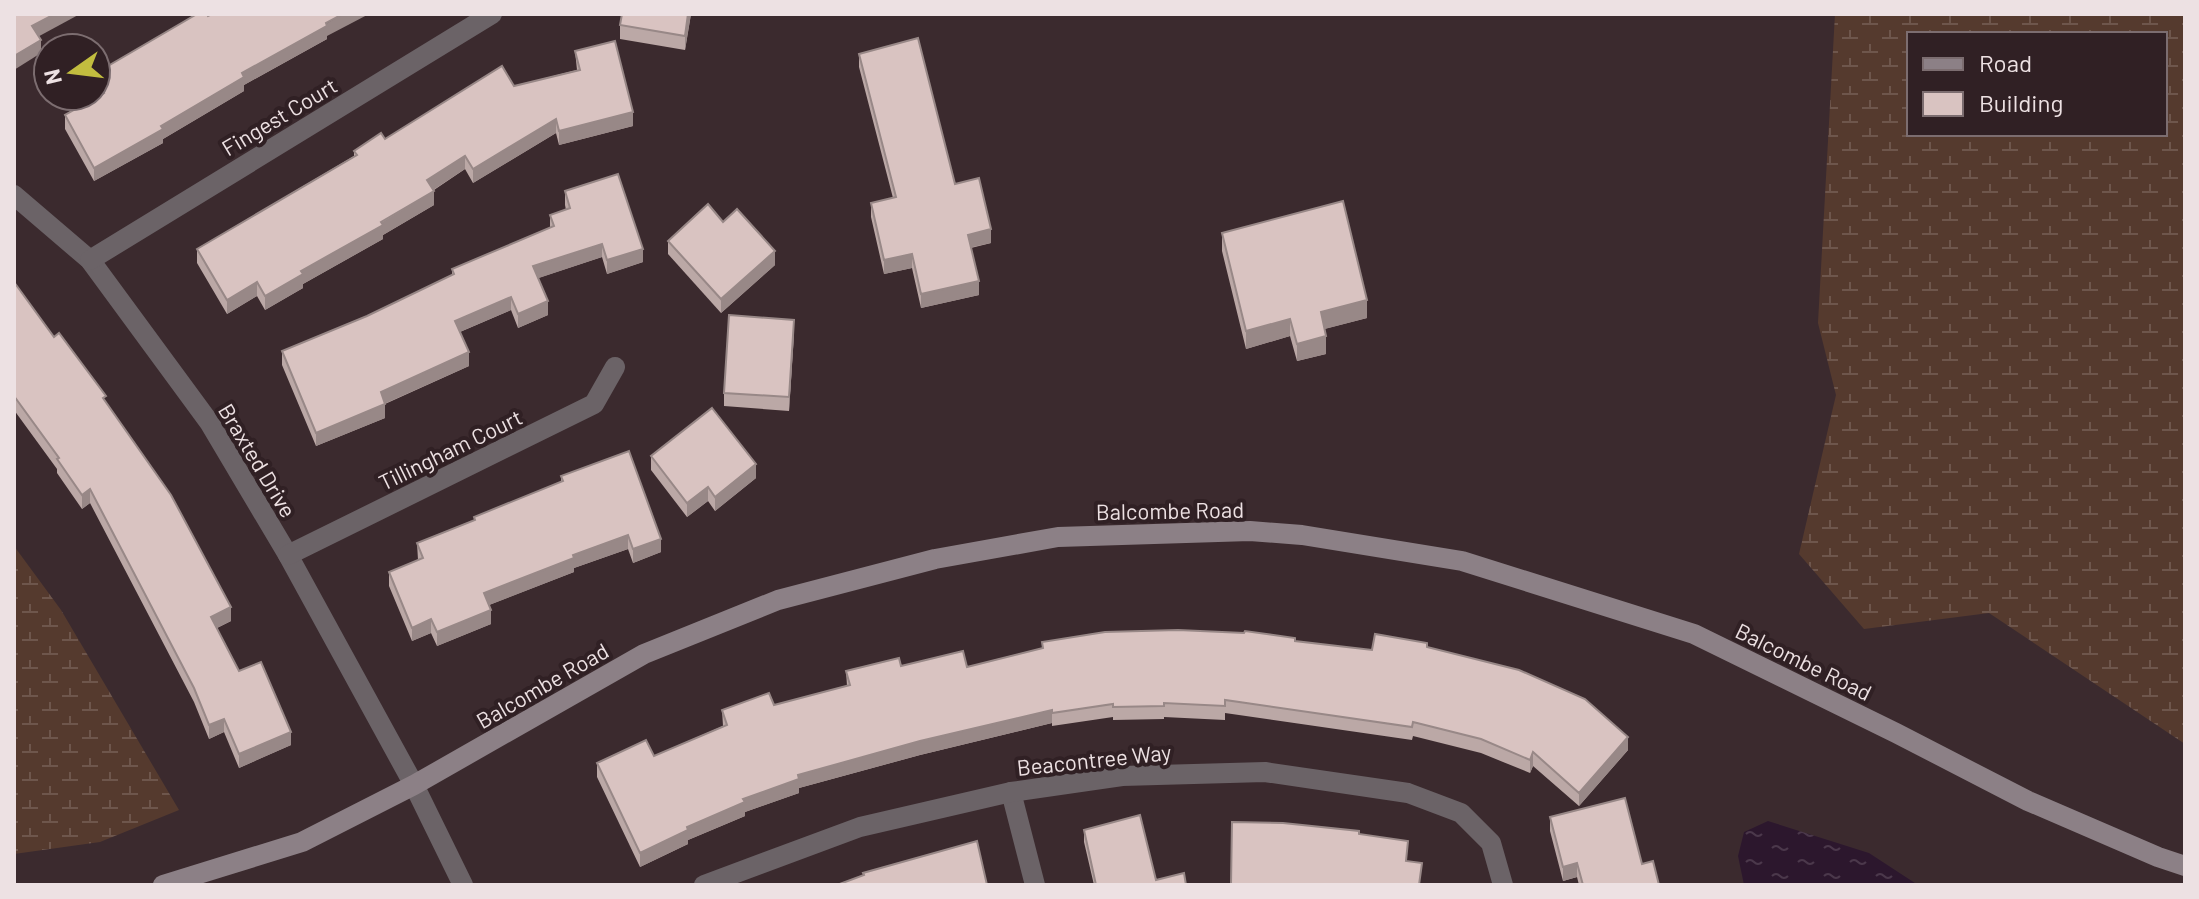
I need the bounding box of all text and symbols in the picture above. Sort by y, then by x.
north arrow [32,32,112,112]
legend [1907,32,2167,136]
text: Road [1979,48,2032,77]
text: N [37,67,66,87]
street label: Fingest Court [217,71,341,161]
text: Building [1979,88,2063,117]
street label: Braxted Drive [214,398,302,522]
street label: Tillingham Court [374,403,526,495]
street label: Balcombe Road [1096,496,1244,524]
street label: Balcombe Road [1732,617,1876,705]
street label: Balcombe Road [471,637,613,733]
street label: Beacontree Way [1015,738,1173,780]

